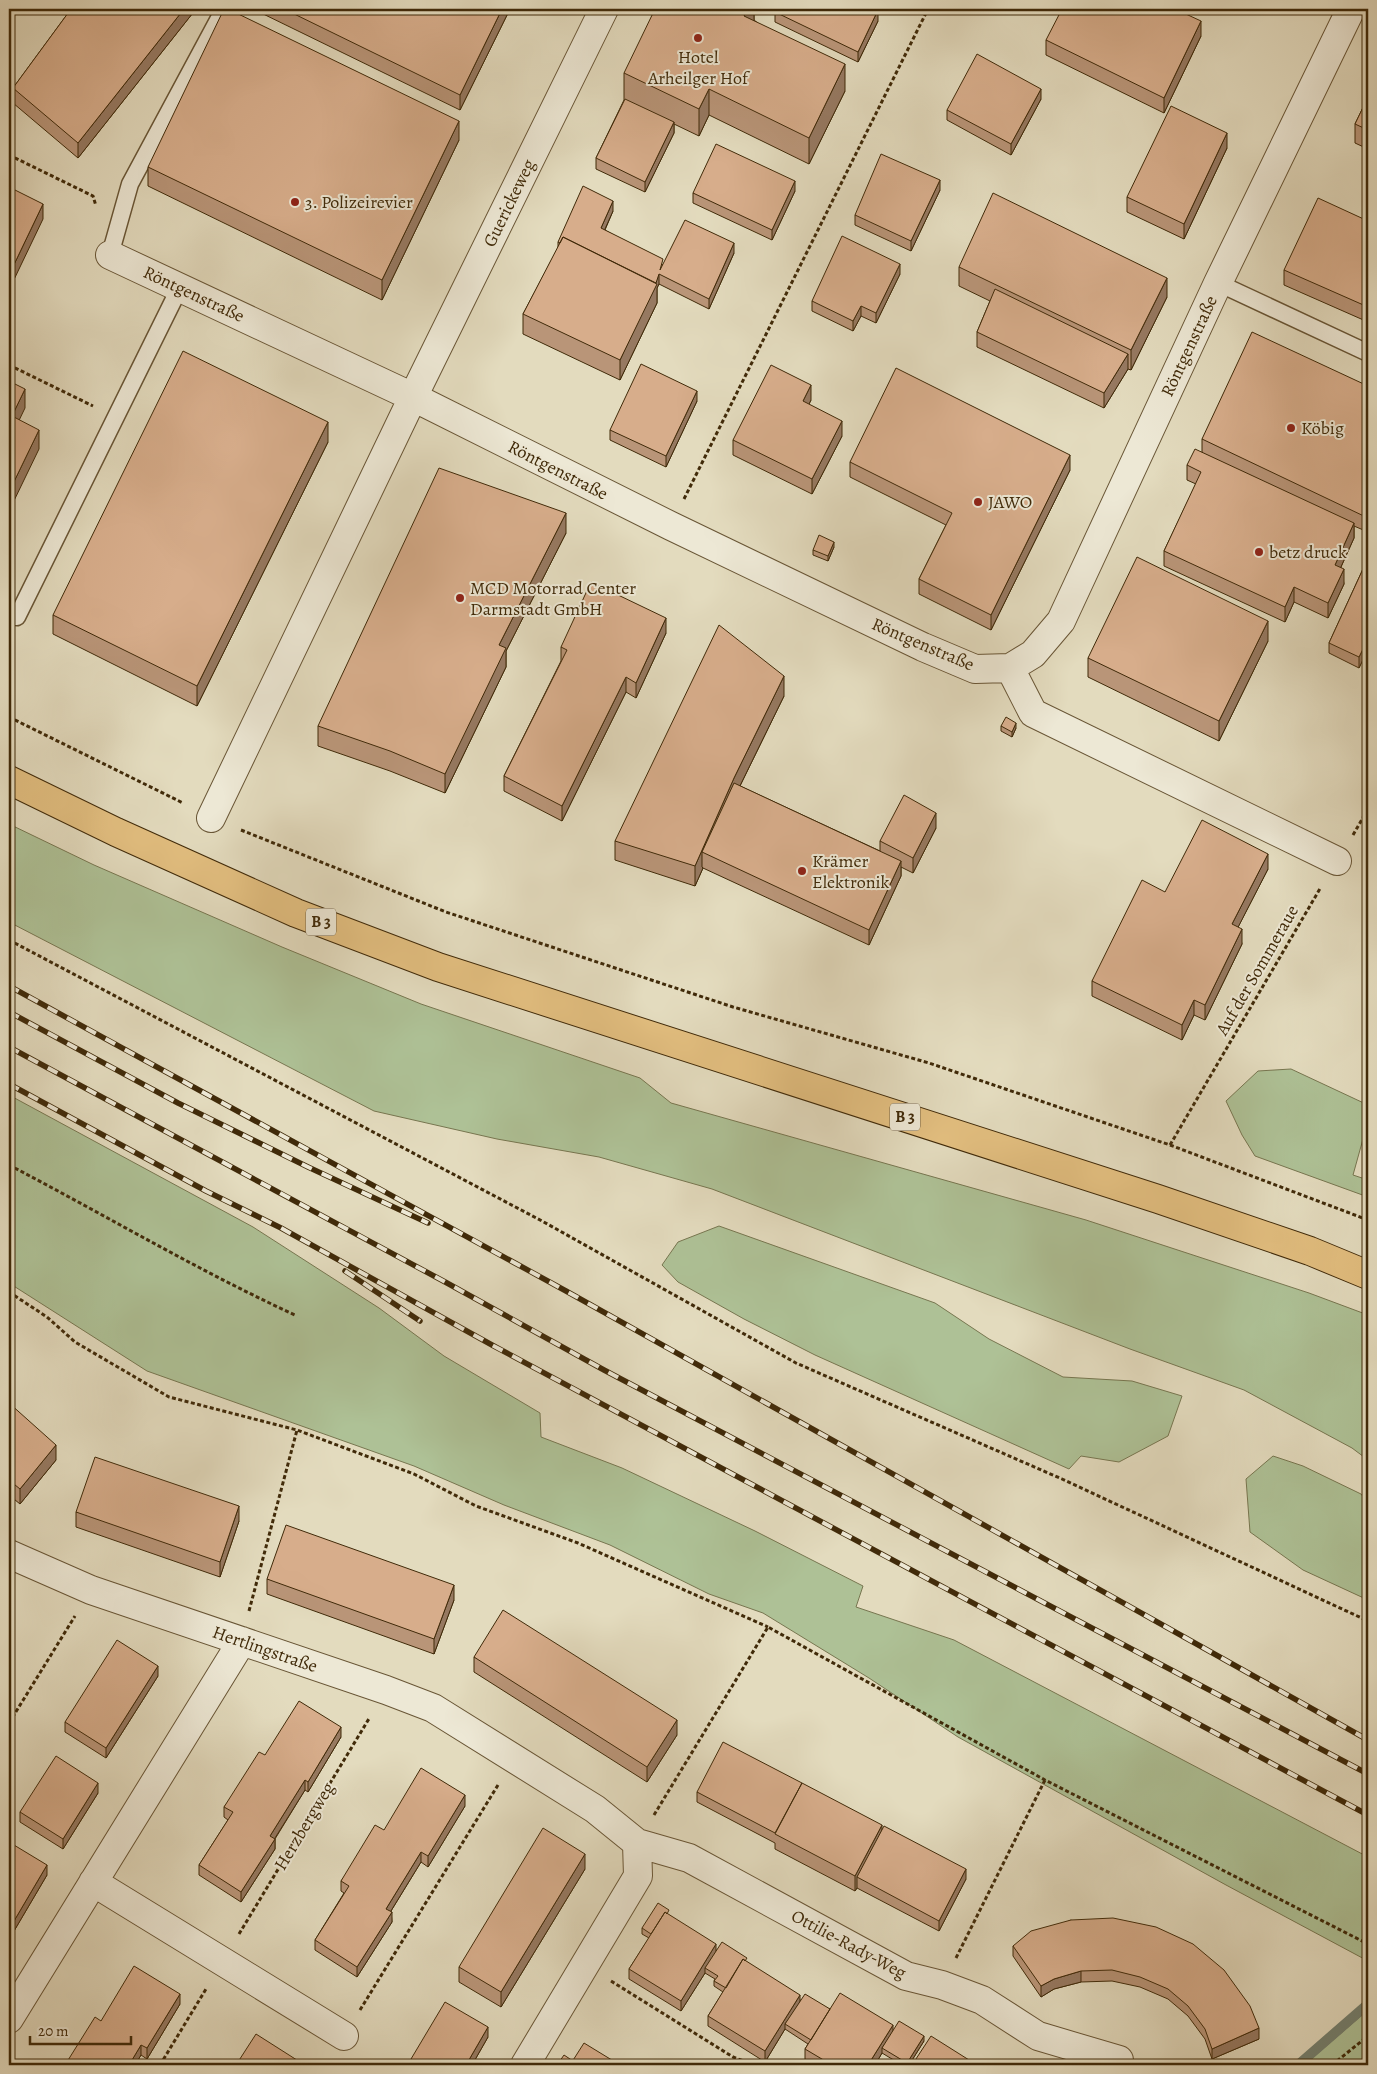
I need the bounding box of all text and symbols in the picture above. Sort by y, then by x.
marker: Hotel Arheilger Hof [692,32,704,44]
place label: Hotel Arheilger Hof [647,45,751,90]
street label: Guerickeweg [477,155,541,251]
place label: 3. Polizeirevier [305,190,413,214]
marker: 3. Polizeirevier [289,196,301,208]
street label: Röntgenstraße [139,260,249,328]
street label: Röntgenstraße [1155,291,1223,401]
place label: Köbig [1301,416,1344,440]
marker: Köbig [1285,422,1297,434]
street label: Röntgenstraße [504,435,612,505]
place label: JAWO [988,490,1032,514]
marker: JAWO [972,496,984,508]
place label: betz druck [1269,540,1347,564]
marker: betz druck [1253,546,1265,558]
place label: MCD Motorrad Center Darmstadt GmbH [470,576,636,621]
marker: MCD Motorrad Center Darmstadt GmbH [454,592,466,604]
street label: Röntgenstraße [868,612,978,676]
place label: Krämer Elektronik [812,849,890,894]
marker: Krämer Elektronik [796,865,808,877]
street label: Auf der Sommeraue [1209,900,1304,1040]
road number: B 3 [306,909,336,936]
road number: B 3 [890,1104,920,1130]
street label: Hertlingstraße [209,1620,321,1678]
street label: Herzbergweg [268,1777,340,1875]
street label: Ottilie-Rady-Weg [787,1904,911,1984]
scale bar [30,2014,131,2046]
text: 20 m [38,2021,69,2041]

